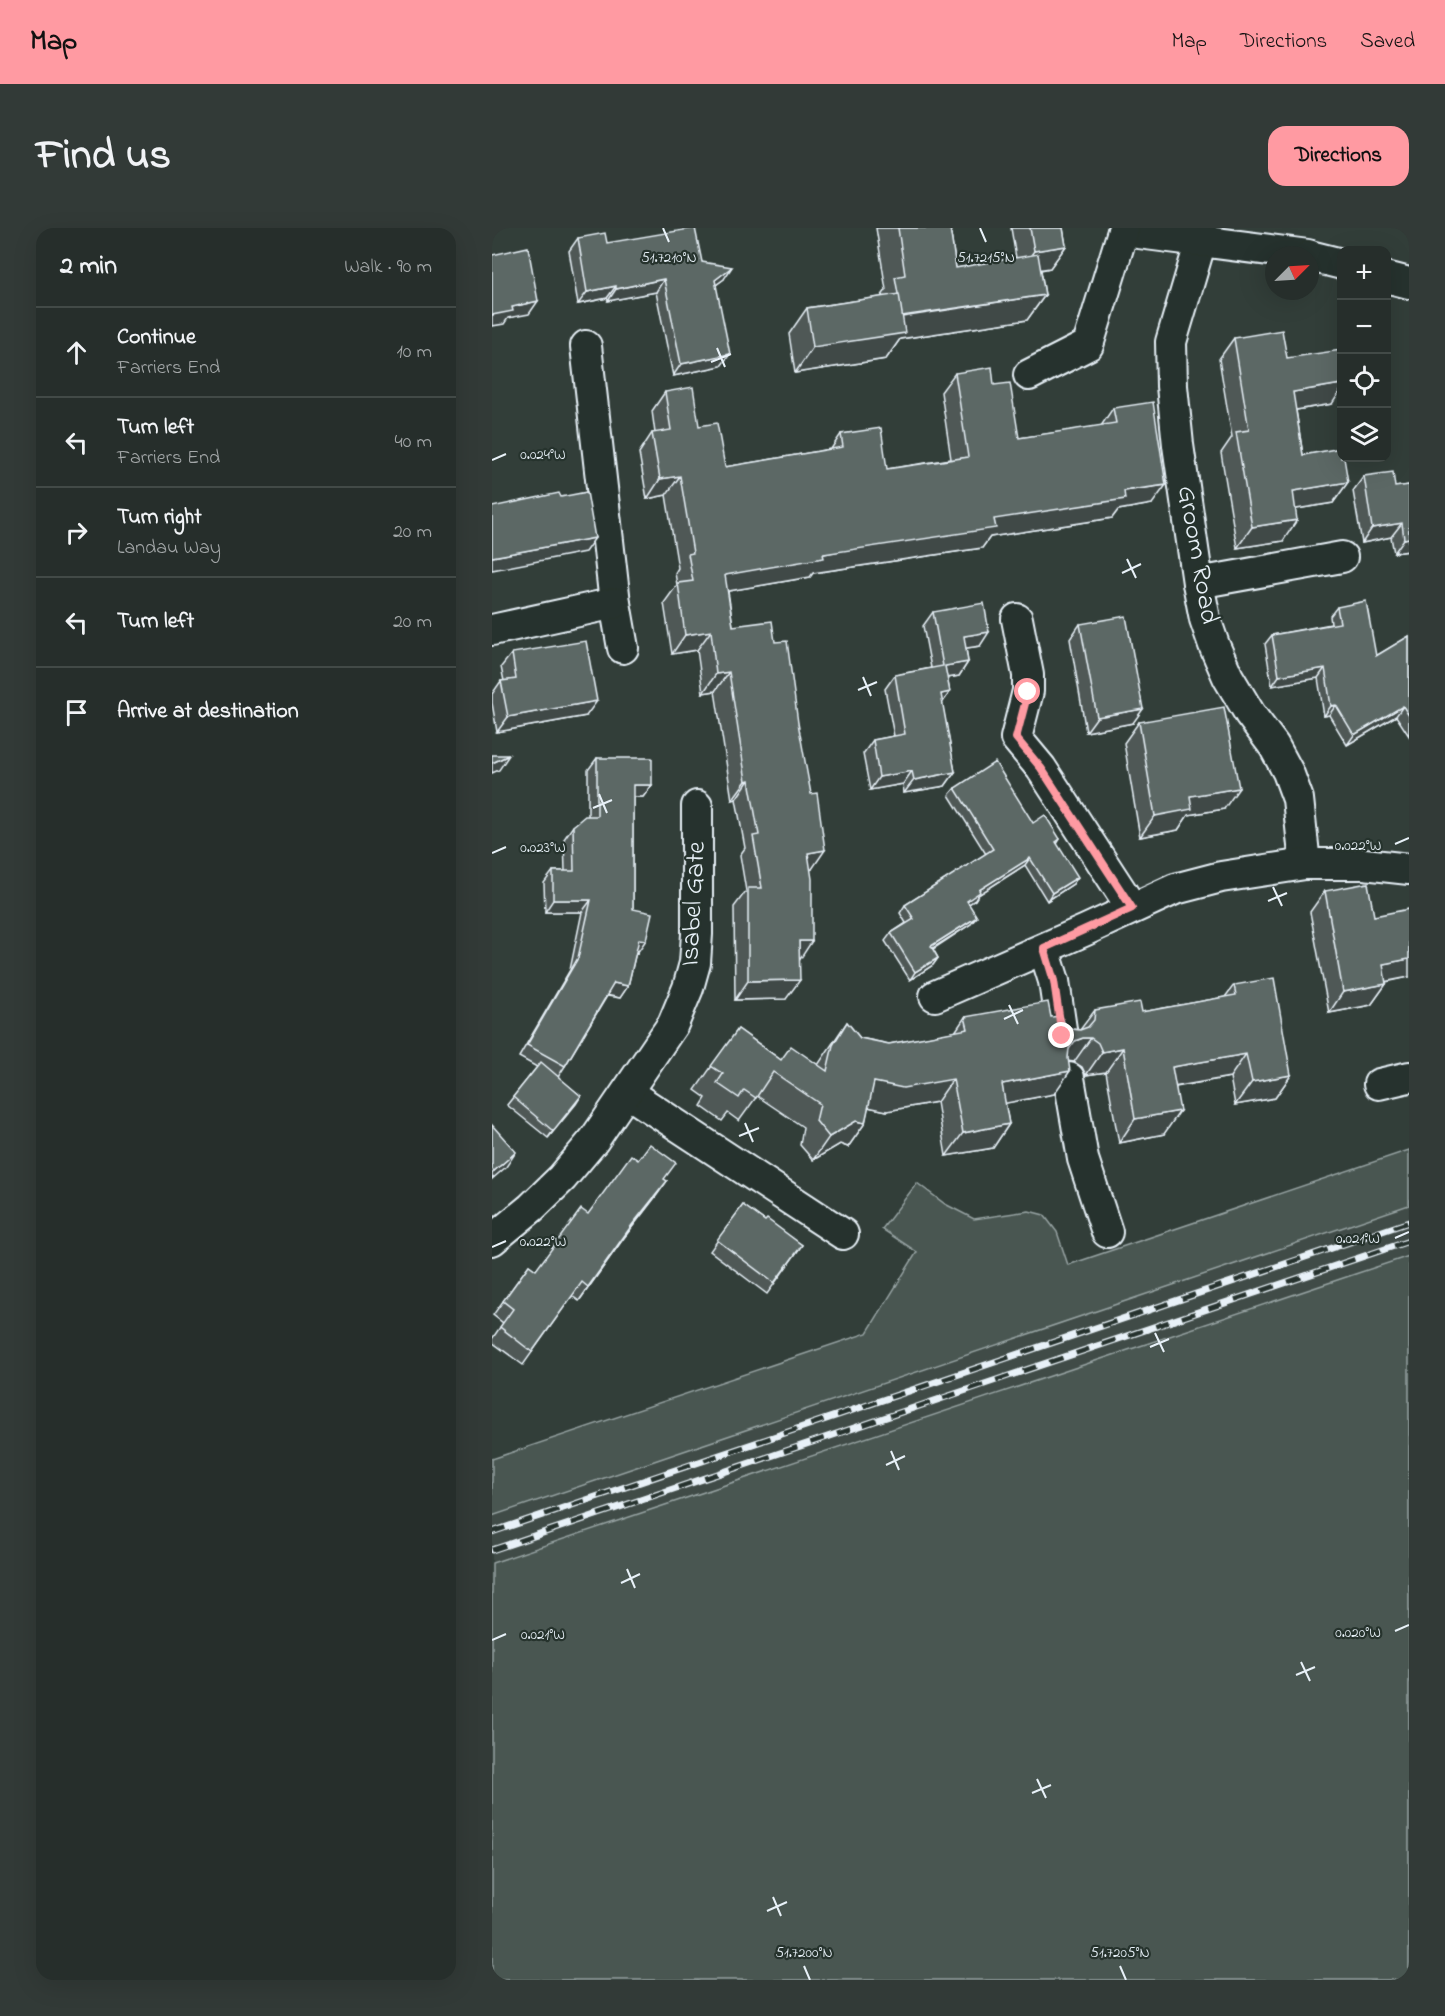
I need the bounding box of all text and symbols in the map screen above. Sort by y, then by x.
text: Map [30,22,77,63]
text: Map [1171,27,1207,57]
text: Directions [1240,27,1327,57]
text: Saved [1360,27,1415,57]
text: Find us [36,126,171,187]
button: Directions [1268,126,1409,186]
north arrow [1265,246,1319,300]
map controls [1337,246,1391,462]
button: + [1337,246,1391,300]
text: 51.7210°N [641,247,697,269]
text: 51.7215°N [957,247,1015,269]
text: 2 min [60,248,117,286]
text: Walk · 90 m [344,253,432,282]
button: − [1337,300,1391,354]
text: Continue [117,322,196,354]
icon: ahead [60,336,93,369]
text: 10 m [396,338,432,367]
text: Farriers End [117,354,220,383]
button: locate [1337,354,1391,408]
button: layers [1337,408,1391,462]
text: Turn left [117,412,194,444]
icon: left [60,426,93,459]
text: 40 m [395,428,432,457]
text: Farriers End [117,444,220,473]
text: 0.024°W [520,444,566,466]
street label: Groom Road [1166,483,1228,627]
text: Turn right [117,502,202,534]
icon: right [60,516,93,549]
text: 20 m [393,518,432,547]
text: Landau Way [117,534,221,563]
icon: left [60,606,93,639]
text: Turn left [117,606,194,638]
text: 20 m [393,608,432,637]
route start [1014,678,1040,704]
icon: arrive [60,696,93,729]
text: Arrive at destination [117,696,299,728]
text: 0.022°W [1335,835,1381,857]
text: 0.023°W [520,837,566,859]
street label: Isabel Gate [671,840,717,967]
route end [1048,1022,1074,1048]
text: 0.021°W [1336,1228,1380,1250]
text: 0.022°W [520,1231,566,1253]
text: 0.020°W [1335,1622,1381,1644]
text: 0.021°W [521,1624,565,1646]
text: 51.7200°N [775,1942,833,1964]
text: 51.7205°N [1090,1942,1150,1964]

